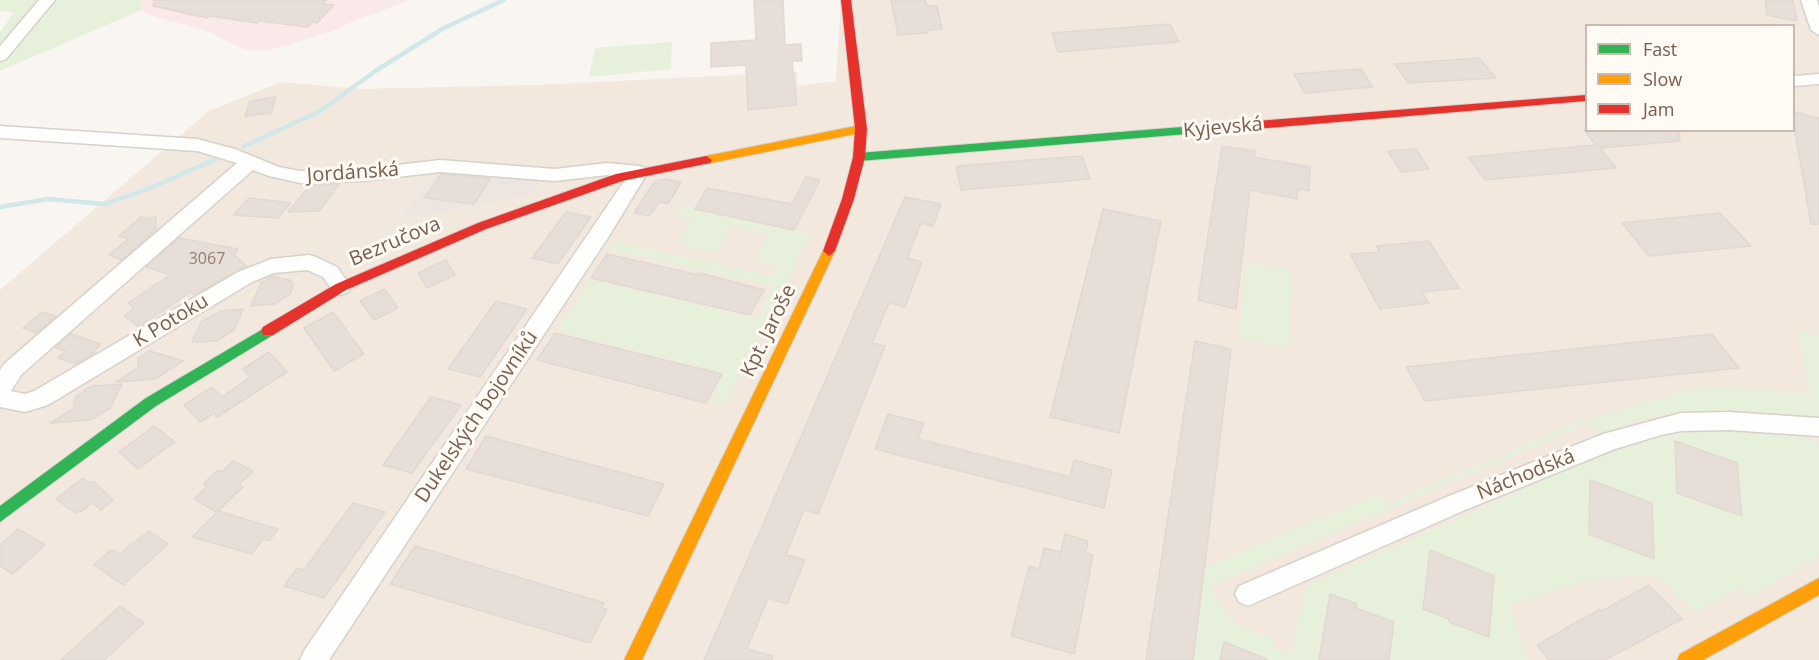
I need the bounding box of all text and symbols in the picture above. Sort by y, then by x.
legend [1585,24,1795,132]
text: Fast [1643,37,1677,61]
text: Slow [1643,67,1682,91]
text: Jam [1643,97,1675,121]
street label: Kyjevská [1182,113,1264,143]
street label: Jordánská [306,158,400,188]
street label: Bezručova [346,212,444,272]
house number: 3067 [189,249,225,269]
street label: Kpt. Jaroše [736,281,802,381]
street label: K Potoku [129,289,213,353]
street label: Dukelských bojovníků [411,327,543,507]
street label: Náchodská [1474,444,1578,506]

